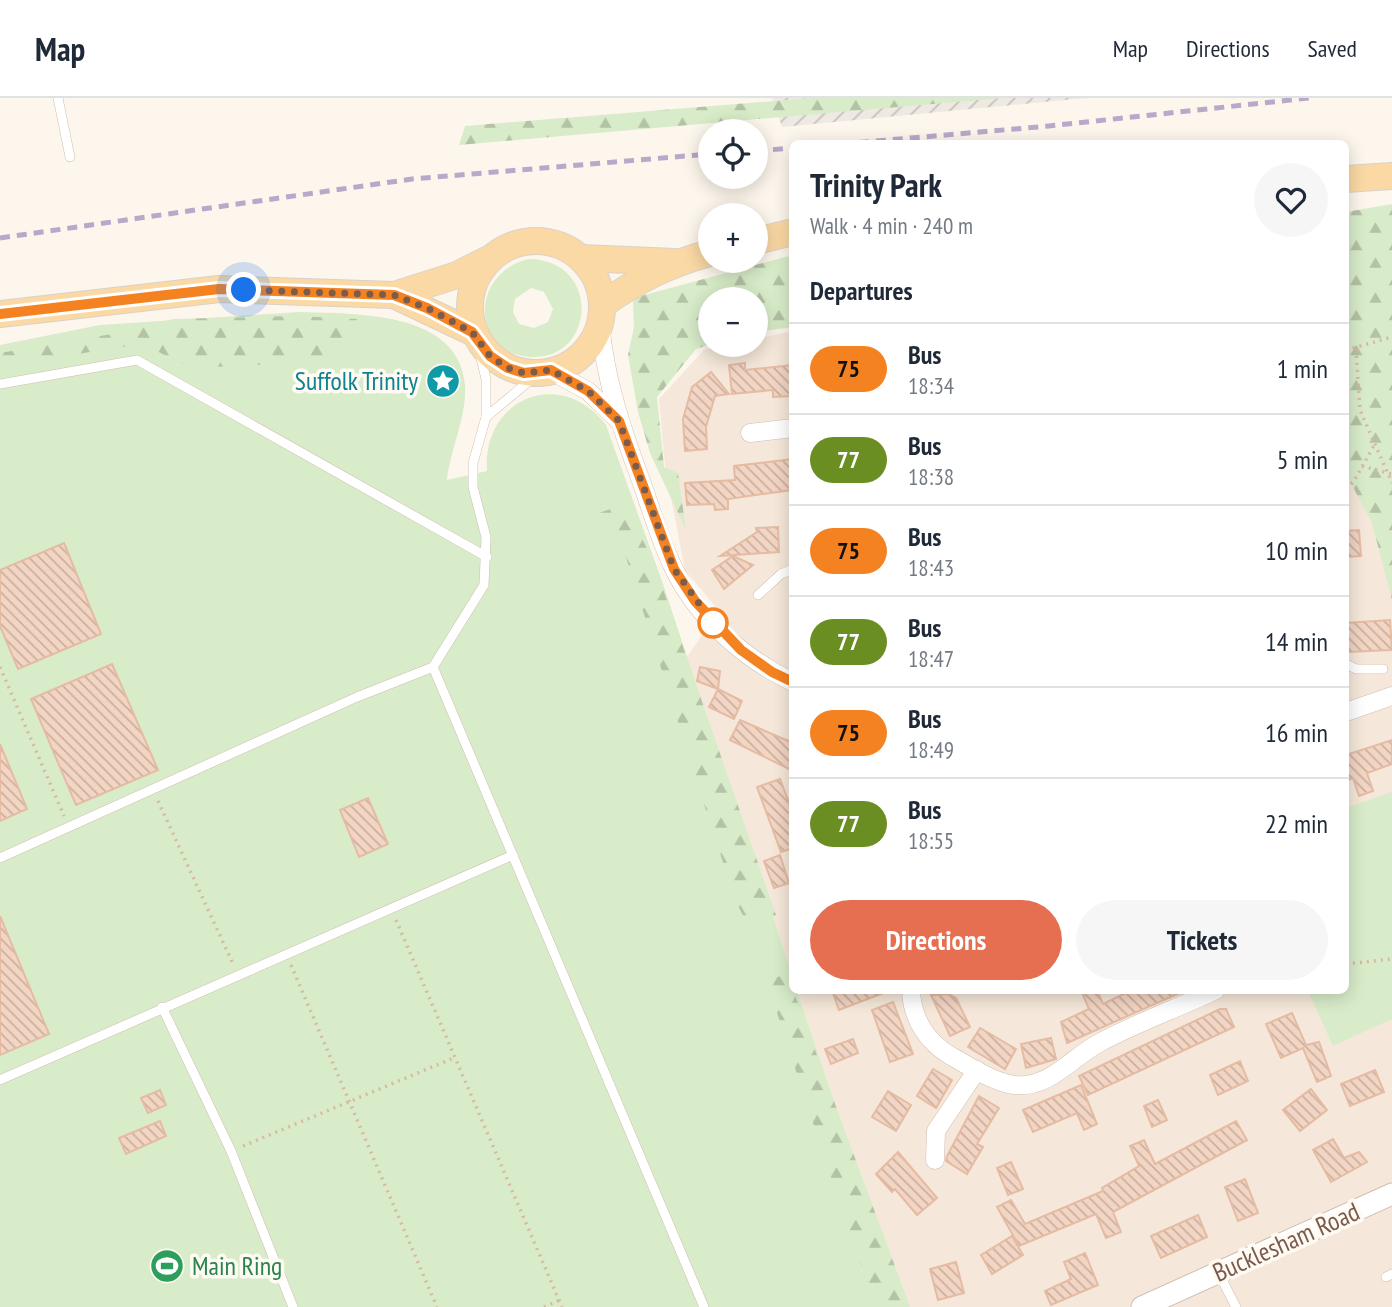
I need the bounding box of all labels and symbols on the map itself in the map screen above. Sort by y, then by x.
your location [226,272,261,307]
place icon: Suffolk Trinity [424,362,462,400]
place label: Suffolk Trinity [295,364,418,397]
unlabelled marker [698,608,728,638]
street label: Bucklesham Road [1207,1195,1364,1289]
sports icon: Main Ring [148,1247,186,1285]
place label: Main Ring [192,1249,282,1282]

